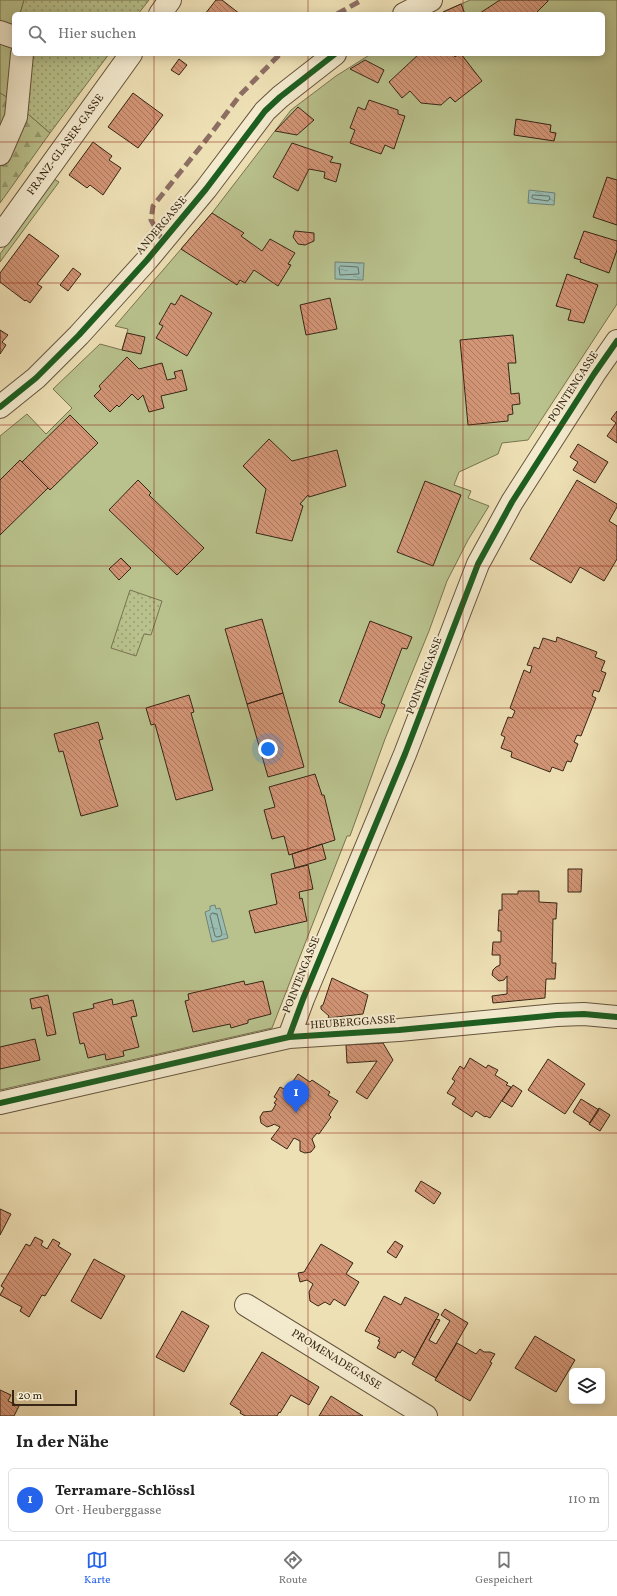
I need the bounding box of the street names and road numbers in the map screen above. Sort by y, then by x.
street label: FRANZ-GLASER-GASSE [24,91,108,199]
street label: ANDERGASSE [133,193,191,259]
street label: POINTENGASSE [545,348,603,425]
street label: POINTENGASSE [403,635,447,717]
street label: POINTENGASSE [280,934,324,1016]
street label: HEUBERGGASSE [310,1013,397,1033]
street label: PROMENADEGASSE [288,1326,384,1394]

